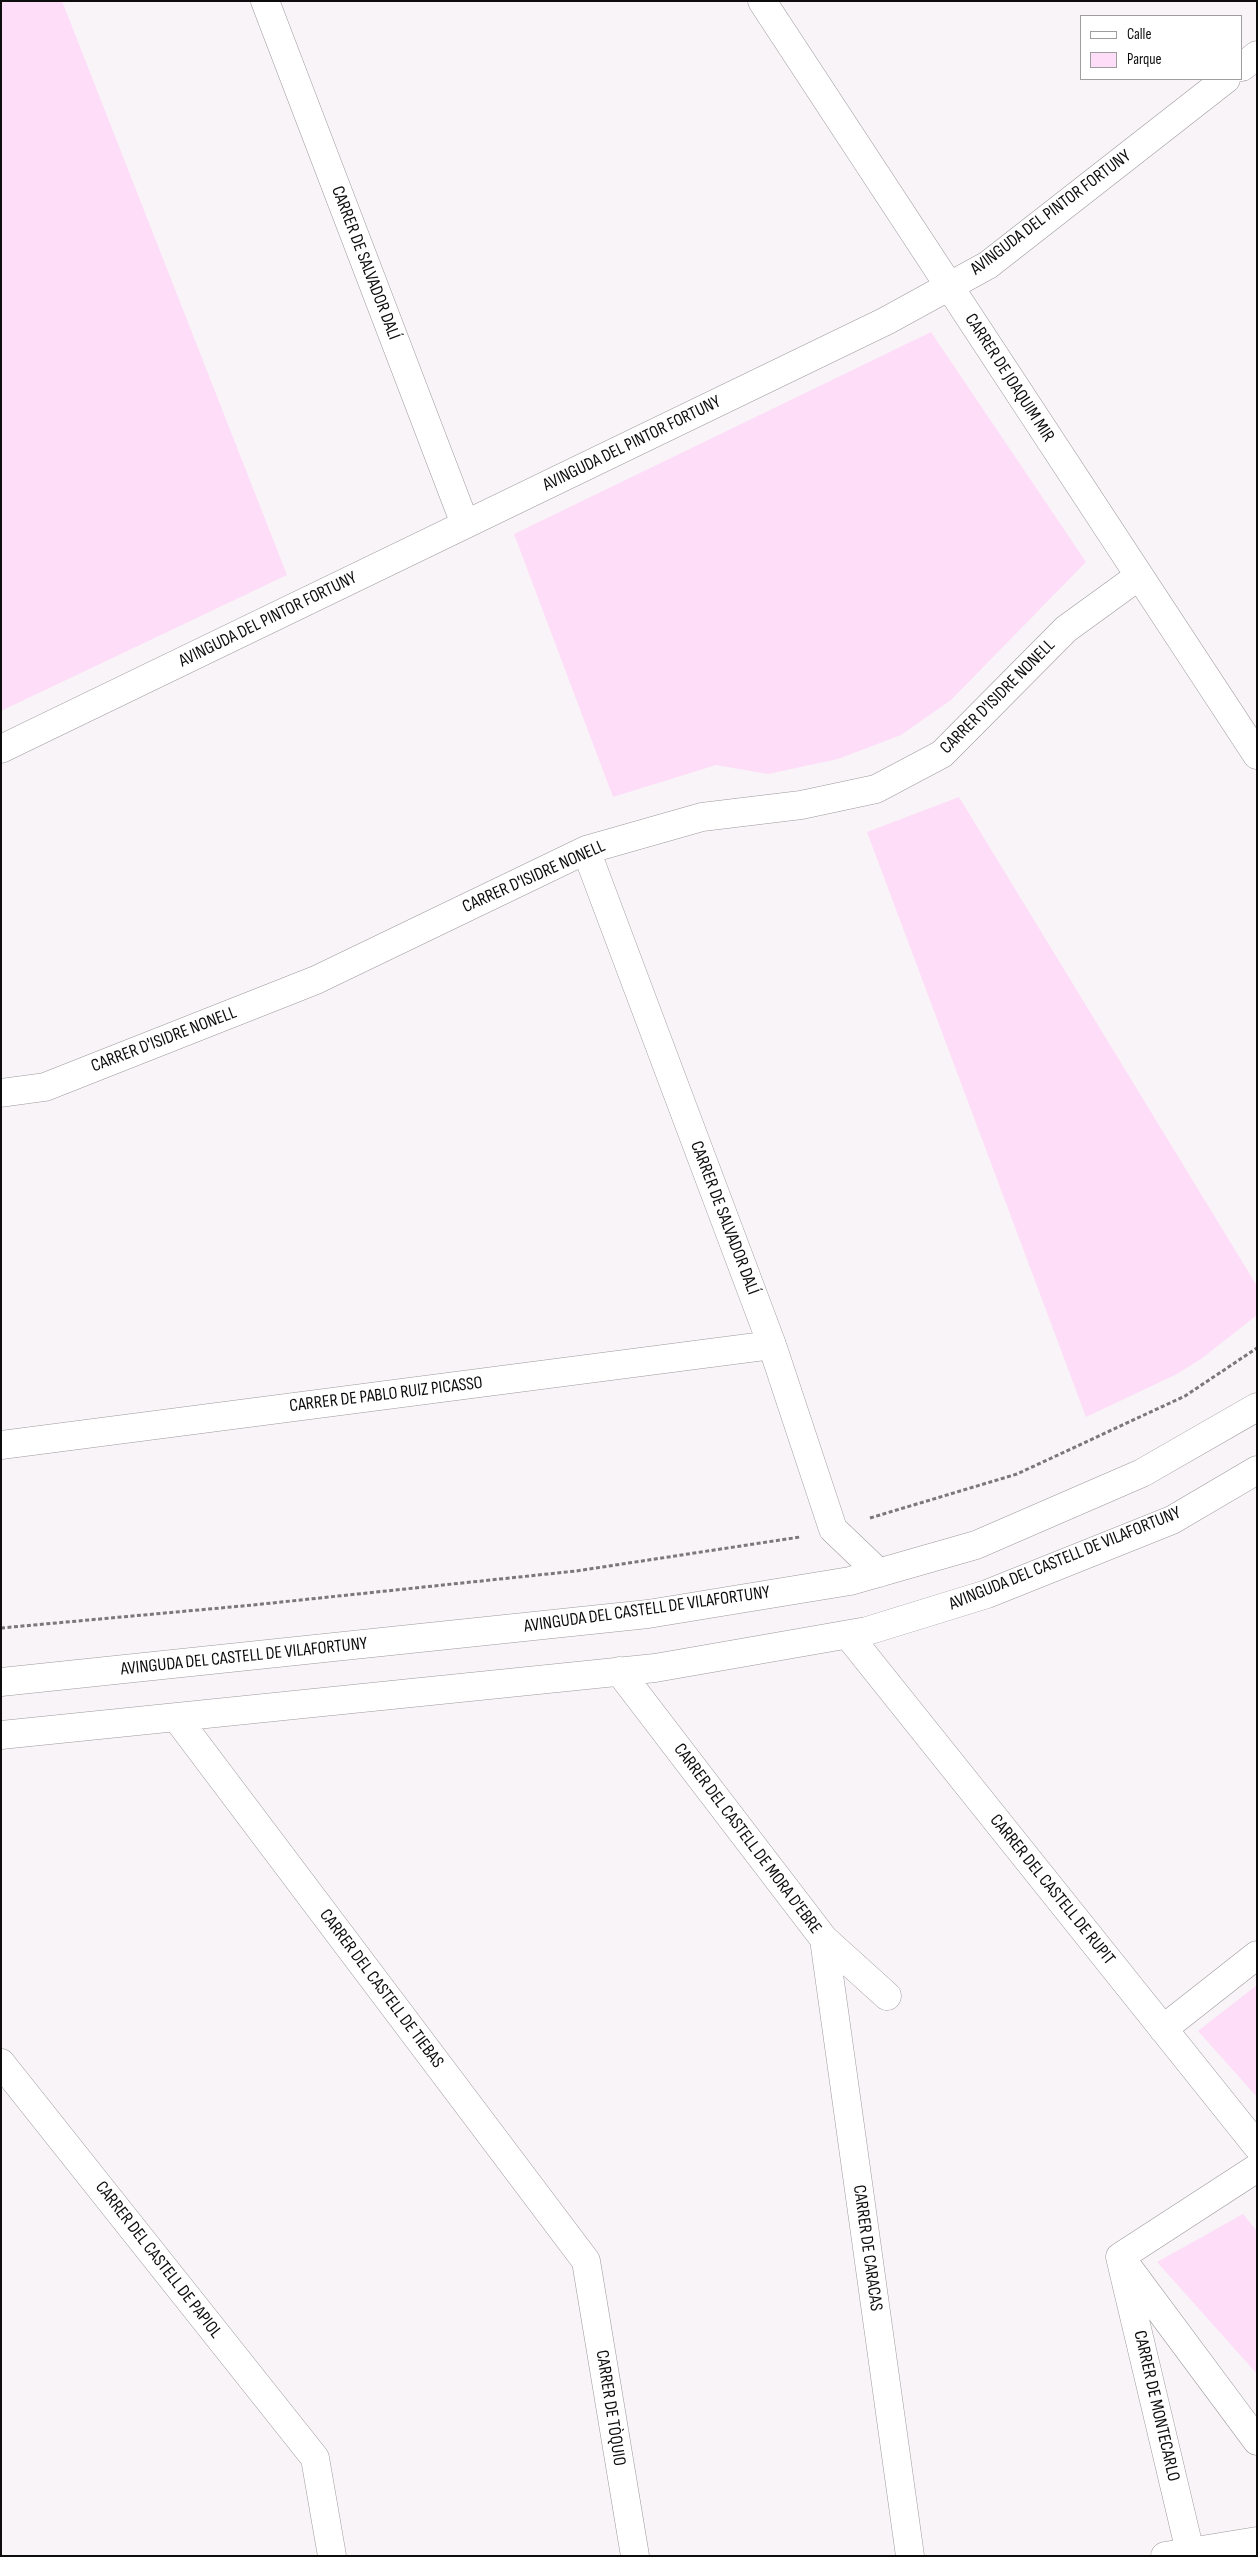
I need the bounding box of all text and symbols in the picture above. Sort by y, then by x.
legend [1080,15,1243,80]
text: Calle [1127,25,1151,44]
text: Parque [1127,50,1162,69]
street label: AVINGUDA DEL PINTOR FORTUNY [967,146,1135,280]
street label: CARRER DE SALVADOR DALÍ [326,183,404,343]
street label: CARRER DE JOAQUIM MIR [960,310,1058,446]
street label: AVINGUDA DEL PINTOR FORTUNY [540,392,724,496]
street label: AVINGUDA DEL PINTOR FORTUNY [176,568,360,672]
street label: CARRER D'ISIDRE NONELL [936,635,1060,759]
street label: CARRER D'ISIDRE NONELL [459,836,609,918]
street label: CARRER D'ISIDRE NONELL [88,1002,240,1078]
street label: CARRER DE SALVADOR DALÍ [685,1138,763,1298]
street label: CARRER DE PABLO RUIZ PICASSO [288,1372,484,1418]
street label: AVINGUDA DEL CASTELL DE VILAFORTUNY [946,1503,1184,1615]
street label: AVINGUDA DEL CASTELL DE VILAFORTUNY [523,1582,771,1638]
street label: AVINGUDA DEL CASTELL DE VILAFORTUNY [120,1633,368,1681]
street label: CARRER DEL CASTELL DE MORA D'EBRE [668,1740,826,1938]
street label: CARRER DEL CASTELL DE RUPIT [985,1810,1119,1970]
street label: CARRER DEL CASTELL DE TIEBAS [314,1905,448,2073]
street label: CARRER DEL CASTELL DE PAPIOL [90,2177,226,2343]
street label: CARRER DE CARACAS [847,2184,887,2312]
street label: CARRER DE MONTECARLO [1128,2329,1184,2483]
street label: CARRER DE TÒQUIO [590,2349,630,2467]

